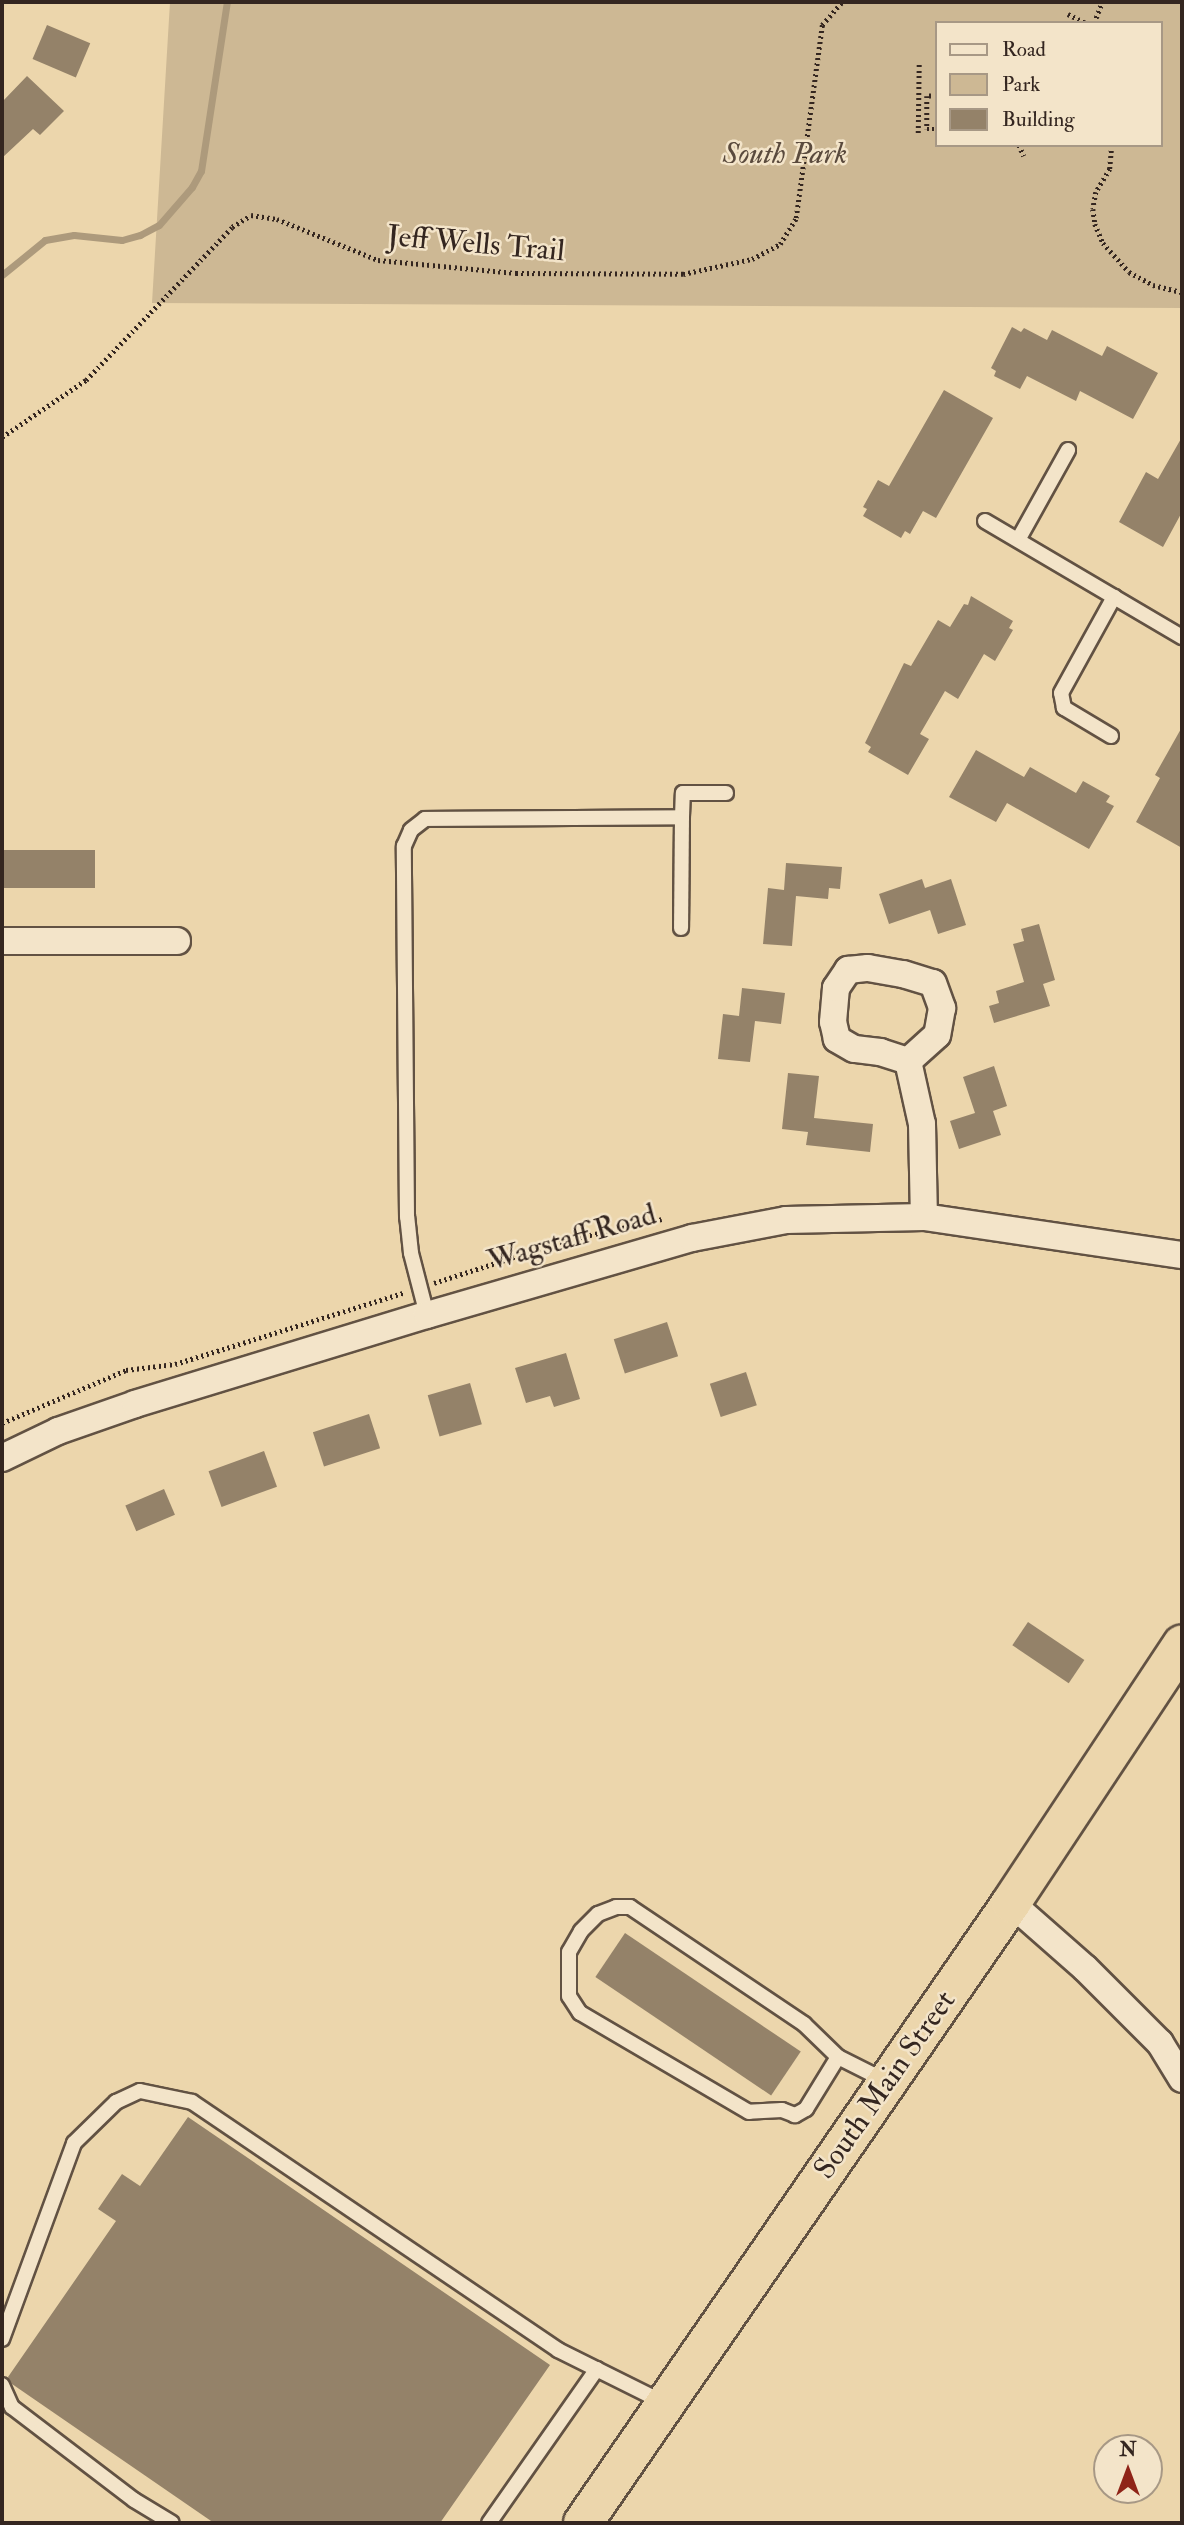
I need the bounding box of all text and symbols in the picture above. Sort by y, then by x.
legend [936,21,1163,147]
text: Road [1002,36,1046,63]
text: Park [1002,71,1040,98]
text: Building [1002,106,1075,133]
park label: South Park [723,136,847,172]
street label: Jeff Wells Trail [386,218,566,270]
street label: Wagstaff Road [484,1197,660,1279]
street label: South Main Street [807,1984,963,2186]
north arrow [1093,2434,1163,2504]
text: N [1119,2438,1137,2462]

